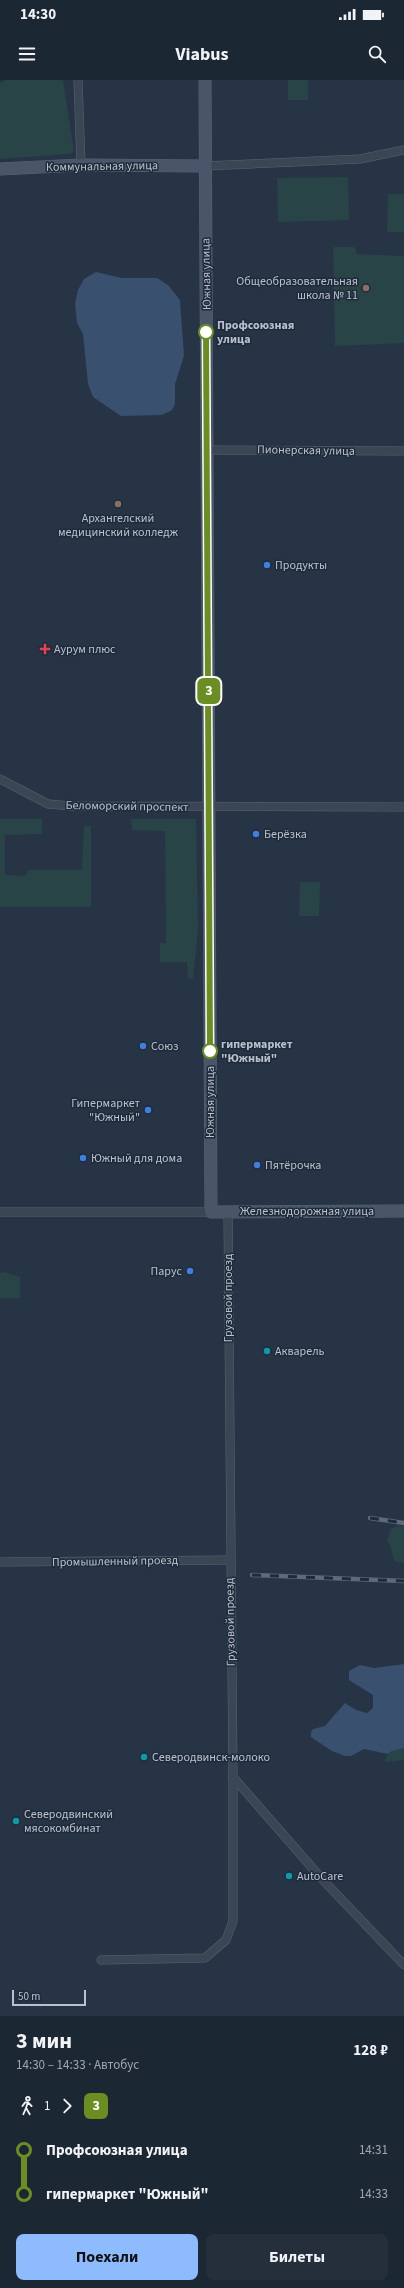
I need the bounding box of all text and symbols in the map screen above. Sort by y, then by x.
text: 14:30 [20,4,56,25]
text: Viabus [176,42,228,67]
icon: menu [16,43,38,65]
icon: search [366,43,388,65]
street label: Коммунальная улица [46,157,158,176]
street label: Южная улица [197,238,216,310]
place label: Общеобразовательная школа № 11 [236,273,358,304]
marker: Общеобразовательная школа № 11 [361,283,371,293]
place label: Профсоюзная улица [217,317,294,348]
marker: Профсоюзная улица [198,324,214,340]
street label: Пионерская улица [257,441,355,460]
marker: Архангелский медицинский колледж [113,499,123,509]
place label: Архангелский медицинский колледж [58,510,179,541]
place label: Продукты [275,557,327,574]
marker: Продукты [262,560,272,570]
place label: Аурум плюс [54,641,116,658]
marker: Аурум плюс [39,643,51,655]
line badge: 3 [196,678,222,704]
text: 3 [205,681,213,701]
street label: Беломорский проспект [65,797,189,816]
place label: Берёзка [264,826,307,843]
marker: Берёзка [251,829,261,839]
place label: гипермаркет "Южный" [221,1036,293,1067]
place label: Союз [151,1038,178,1055]
marker: Союз [138,1041,148,1051]
marker: гипермаркет "Южный" [202,1043,218,1059]
street label: Южная улица [202,1066,219,1138]
place label: Гипермаркет "Южный" [71,1095,140,1126]
marker: Гипермаркет "Южный" [143,1105,153,1115]
place label: Южный для дома [91,1150,182,1167]
marker: Южный для дома [78,1153,88,1163]
place label: Пятёрочка [265,1157,321,1174]
marker: Пятёрочка [252,1160,262,1170]
street label: Железнодорожная улица [240,1203,374,1220]
street label: Грузовой проезд [220,1253,237,1342]
place label: Парус [151,1263,183,1280]
marker: Парус [185,1266,195,1276]
place label: Акварель [275,1343,325,1360]
marker: Акварель [262,1346,272,1356]
street label: Промышленный проезд [52,1552,179,1571]
street label: Грузовой проезд [221,1577,240,1666]
place label: Северодвинск-молоко [152,1749,270,1766]
marker: Северодвинск-молоко [139,1752,149,1762]
place label: Северодвинский мясокомбинат [24,1806,113,1837]
marker: Северодвинский мясокомбинат [11,1816,21,1826]
place label: AutoCare [297,1868,343,1885]
marker: AutoCare [284,1871,294,1881]
scale bar [12,1988,86,2007]
text: 50 m [18,1989,40,2004]
text: 3 мин [16,2025,72,2057]
text: 128 ₽ [353,2040,388,2061]
text: 14:30 – 14:33 · Автобус [16,2056,139,2074]
icon: walk [16,2095,38,2117]
icon: forward [56,2095,78,2117]
text: 3 [92,2096,100,2116]
text: 1 [44,2097,50,2115]
text: Профсоюзная улица [46,2140,188,2161]
text: 14:31 [359,2141,388,2159]
text: гипермаркет "Южный" [46,2184,209,2205]
text: 14:33 [359,2185,388,2203]
button: Поехали [16,2234,198,2280]
button: Билеты [206,2234,388,2280]

